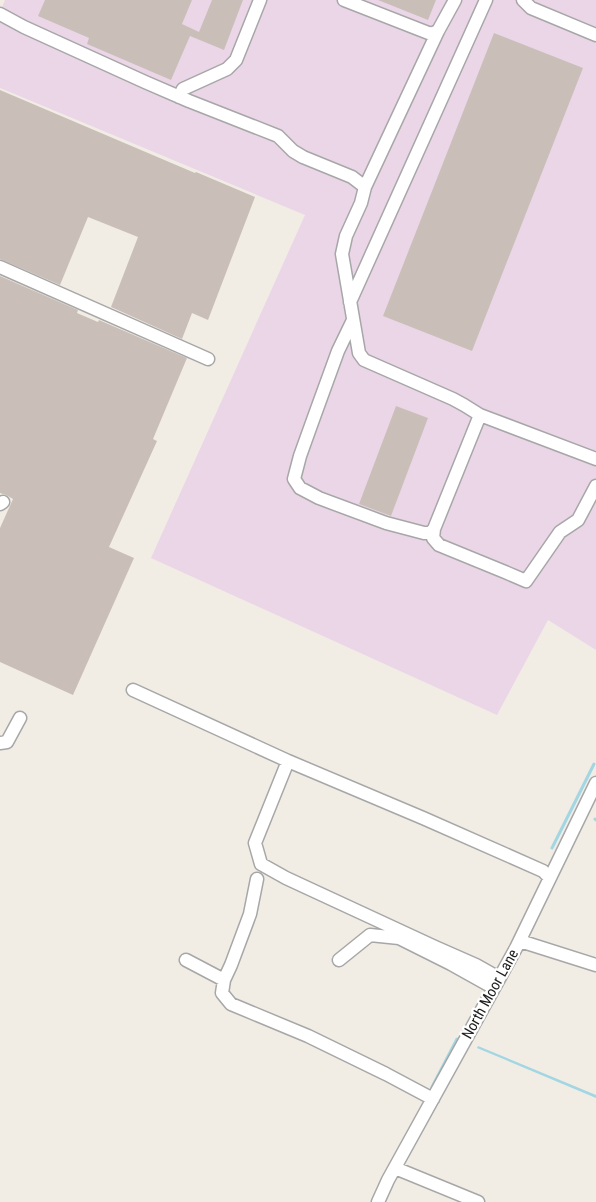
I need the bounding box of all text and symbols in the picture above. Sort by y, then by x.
street label: North Moor Lane [458,946,522,1042]

